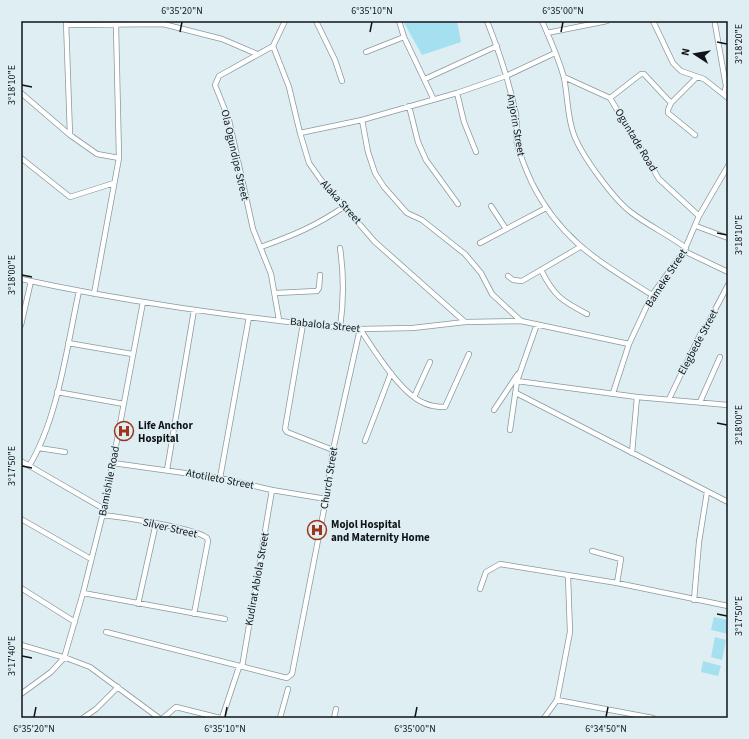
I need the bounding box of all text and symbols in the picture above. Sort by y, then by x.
text: 6°35'20"N [161,4,203,18]
text: 6°35'10"N [351,4,393,18]
text: 6°35'00"N [542,4,584,18]
text: 3°18'20"E [732,24,746,64]
north arrow [675,34,715,74]
text: N [678,47,694,57]
text: 3°18'10"E [5,65,19,105]
street label: Anjorin Street [503,93,529,158]
street label: Oguntade Road [611,106,661,174]
street label: Ola Ogundipe Street [217,108,253,202]
street label: Alaka Street [317,177,365,228]
text: 3°18'10"E [732,215,746,255]
street label: Bameke Street [641,246,691,310]
text: 3°18'00"E [5,255,19,295]
street label: Elegbede Street [674,306,722,377]
street label: Babalola Street [289,314,361,336]
text: 3°18'00"E [732,405,746,445]
place label: Life Anchor Hospital [138,418,193,446]
hospital icon: Life Anchor Hospital [113,420,135,442]
street label: Bamishile Road [95,445,123,517]
text: 3°17'50"E [5,446,19,486]
street label: Church Street [317,446,341,510]
street label: Atotileto Street [185,465,256,493]
street label: Silver Street [141,514,199,542]
place label: Mojol Hospital and Maternity Home [331,517,430,545]
hospital icon: Mojol Hospital and Maternity Home [306,519,328,541]
street label: Kudirat Abiola Street [241,531,273,627]
text: 3°17'50"E [732,596,746,636]
text: 3°17'40"E [5,636,19,676]
text: 6°35'20"N [13,722,55,736]
text: 6°35'10"N [204,722,246,736]
text: 6°35'00"N [394,722,436,736]
text: 6°34'50"N [585,722,627,736]

